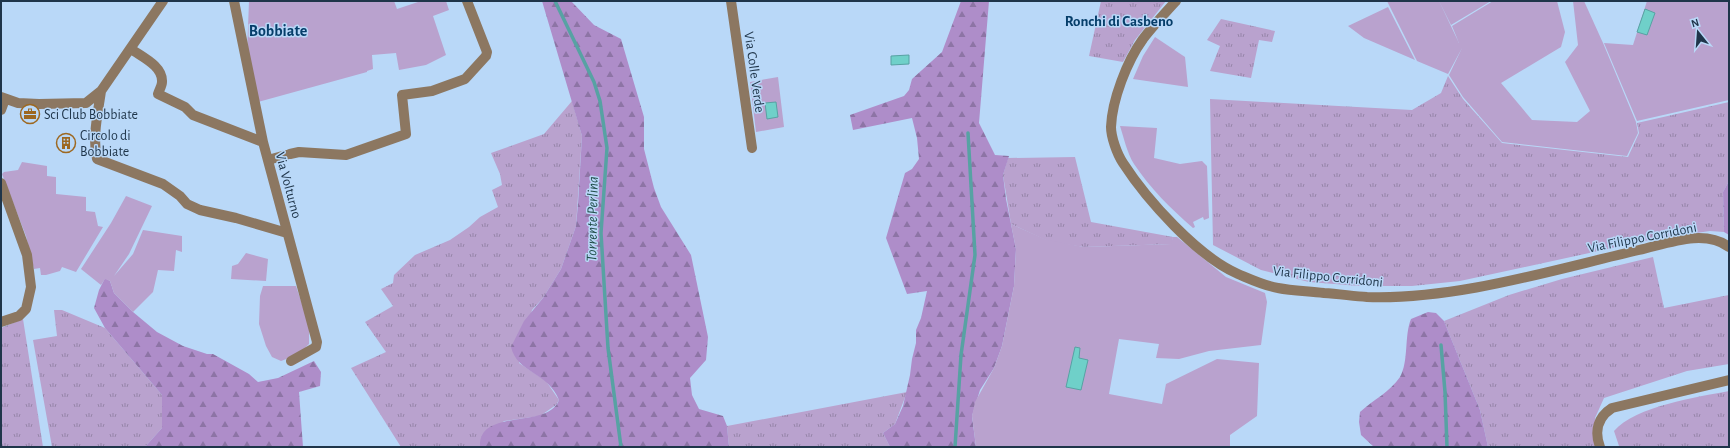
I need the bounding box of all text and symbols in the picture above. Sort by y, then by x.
north arrow [1678,12,1718,52]
district label: Ronchi di Casbeno [1065,14,1173,29]
text: N [1690,17,1700,29]
district label: Bobbiate [249,23,308,39]
street label: Via Colle Verde [741,31,767,114]
office icon: Sci Club Bobbiate [19,103,41,125]
place label: Sci Club Bobbiate [44,108,138,122]
place label: Circolo di Bobbiate [80,129,131,159]
building icon: Circolo di Bobbiate [55,132,77,154]
street label: Via Volturno [273,151,304,220]
water label: Torrente Perlina [584,176,601,262]
street label: Via Filippo Corridoni [1587,221,1698,255]
street label: Via Filippo Corridoni [1272,264,1384,290]

